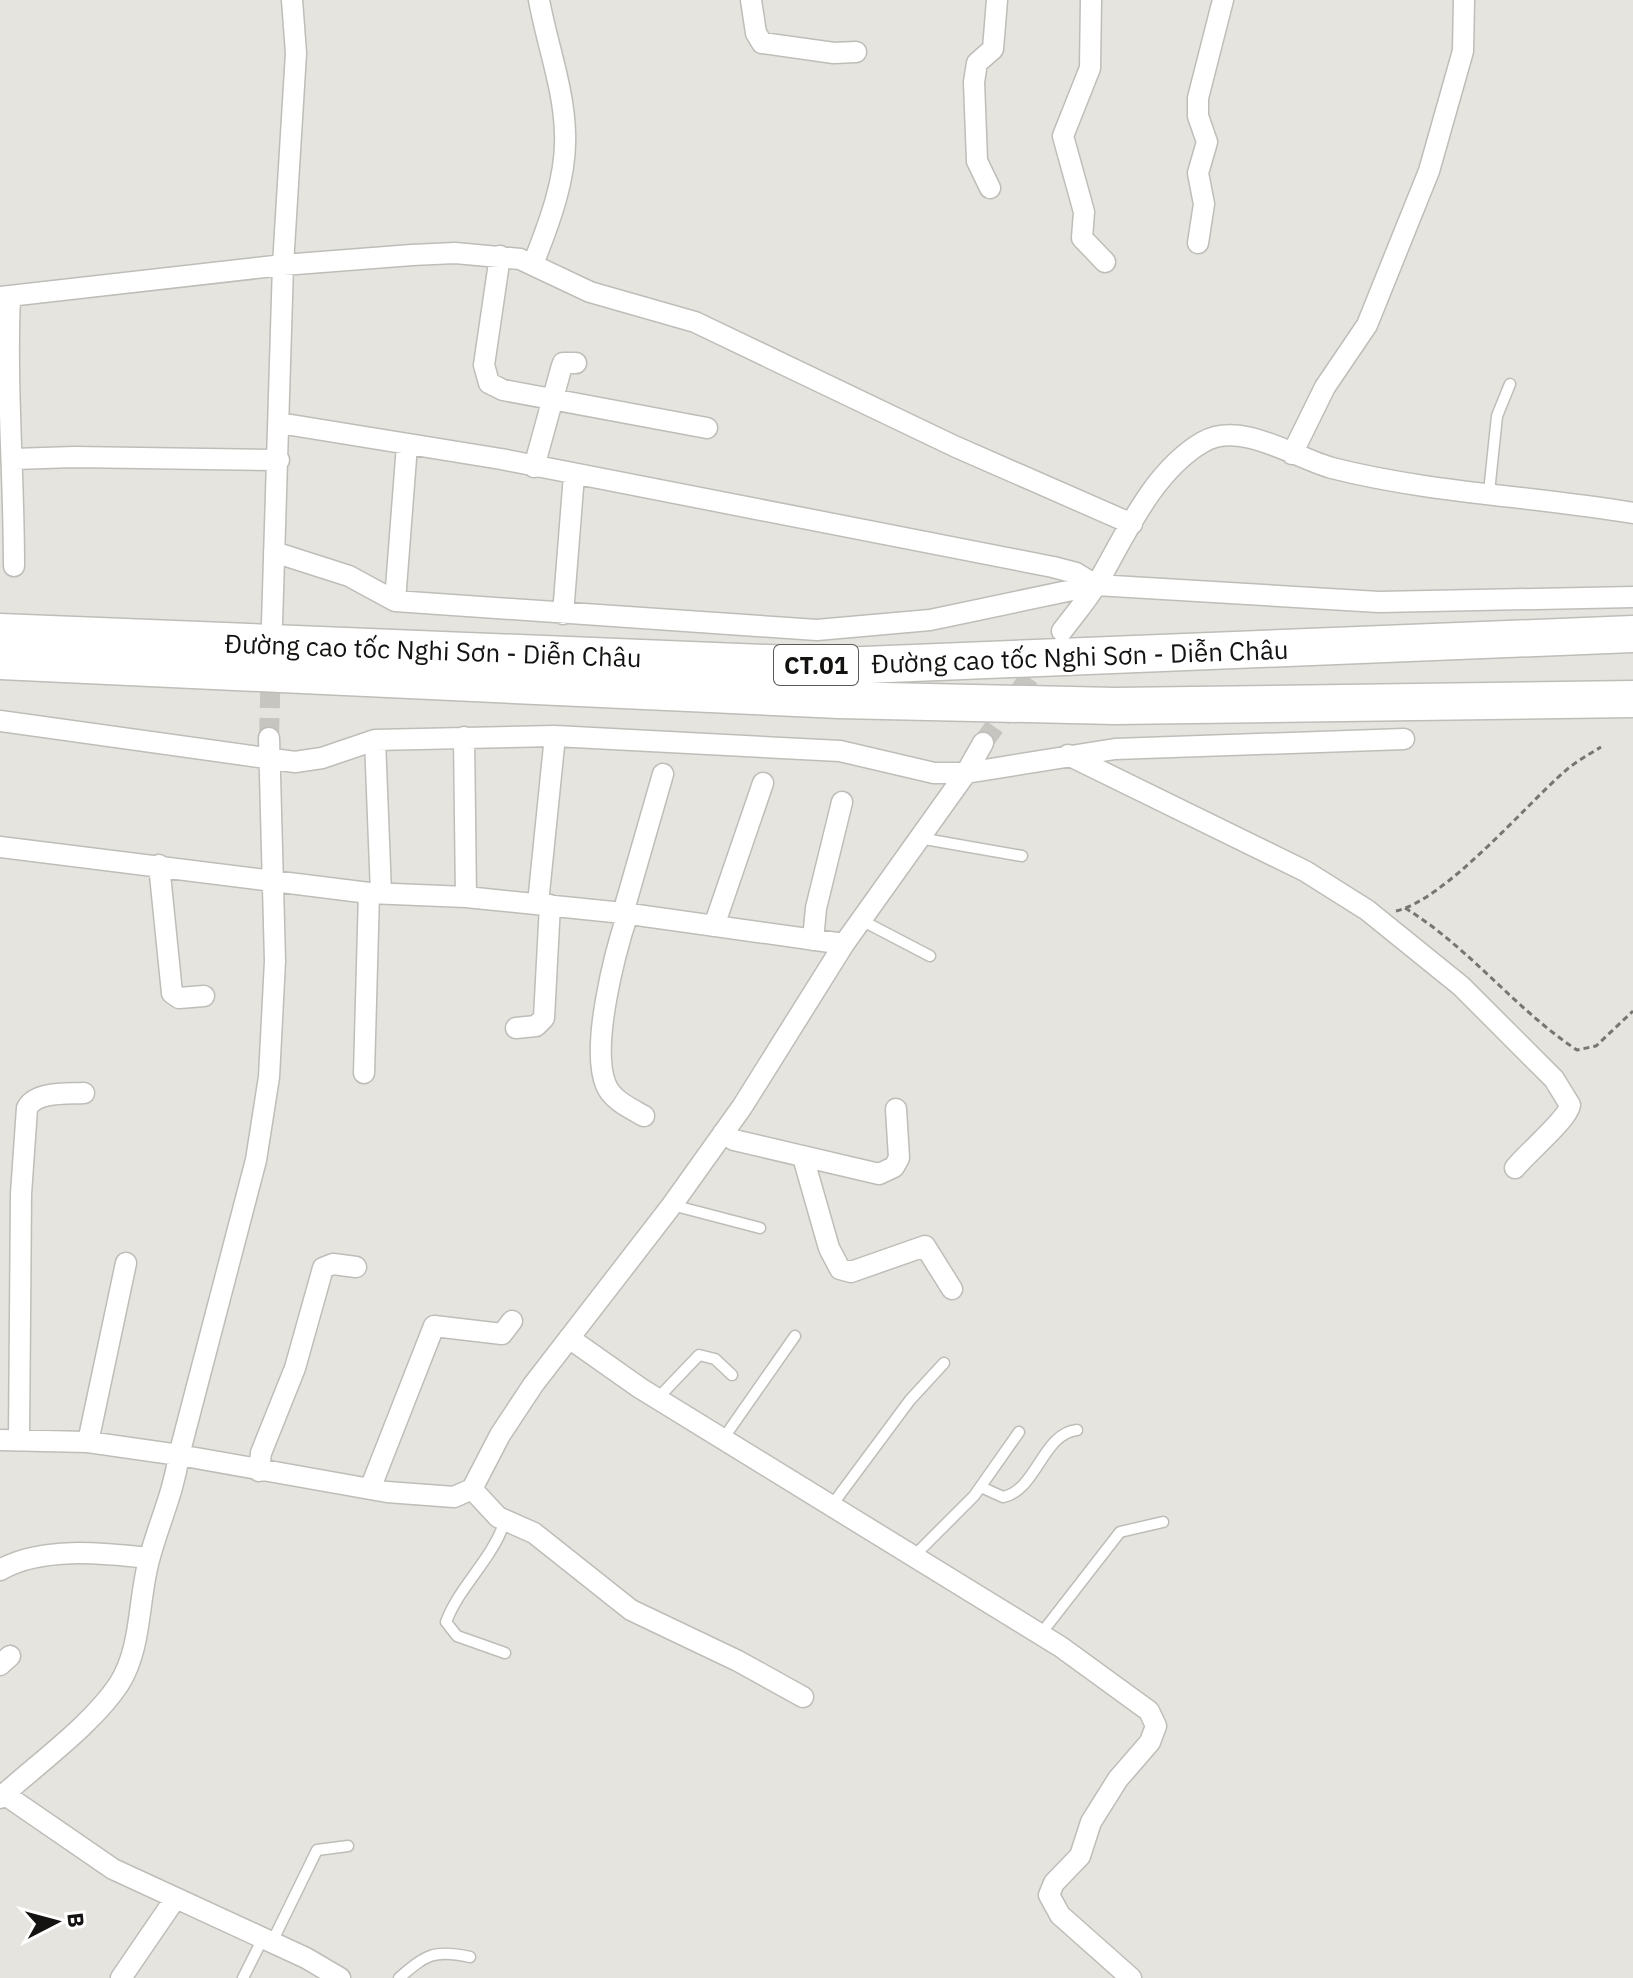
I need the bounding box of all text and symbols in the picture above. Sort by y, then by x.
street label: Đường cao tốc Nghi Sơn - Diễn Châu [224,626,642,674]
street label: Đường cao tốc Nghi Sơn - Diễn Châu [871,632,1289,680]
road number: CT.01 [774,645,858,685]
north arrow [16,1882,96,1962]
text: B [61,1911,92,1929]

